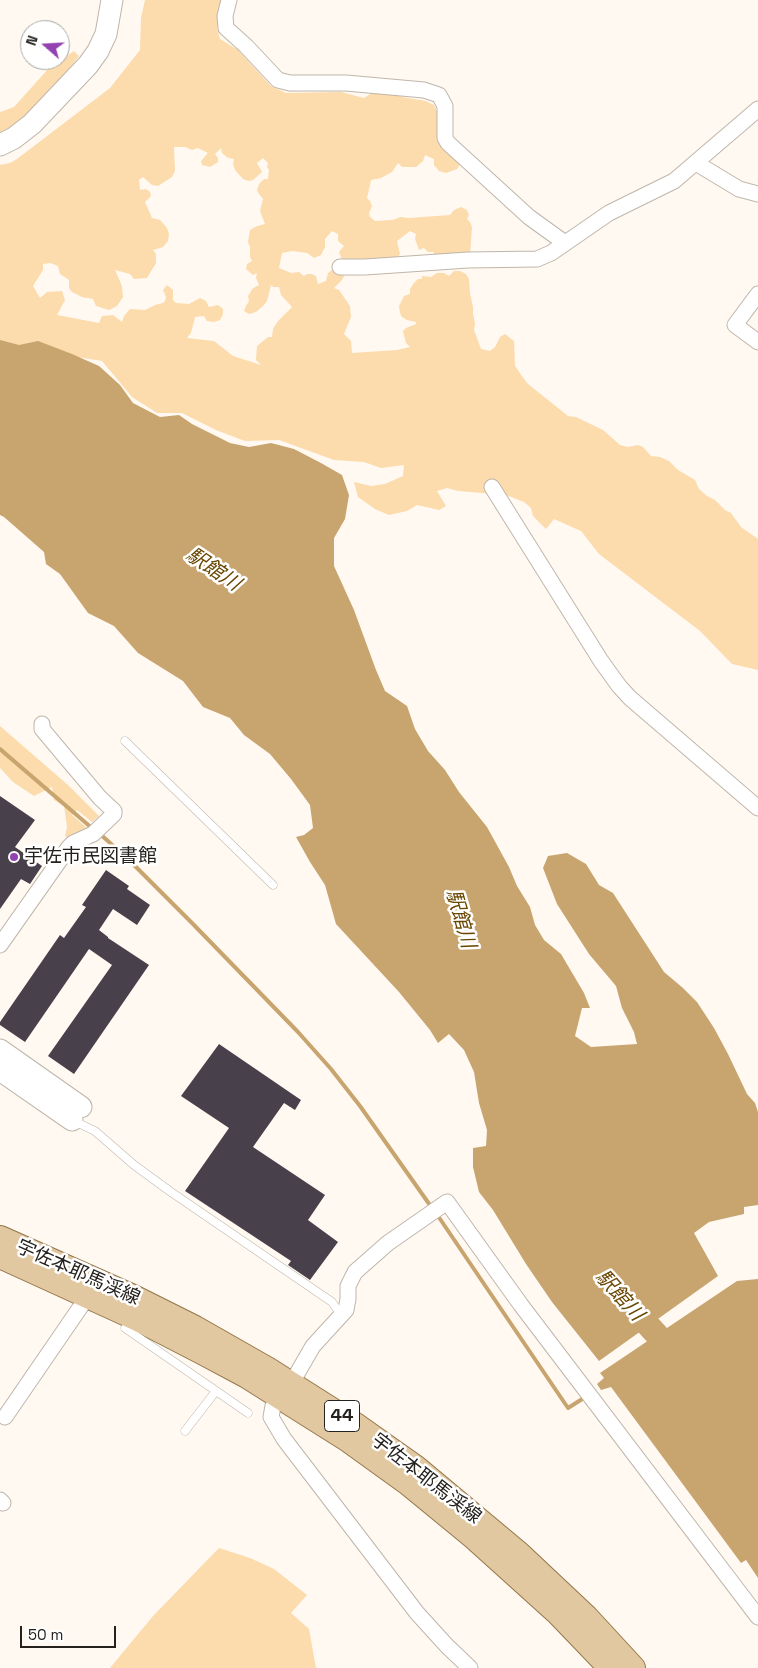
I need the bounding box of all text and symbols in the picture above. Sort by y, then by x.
north arrow [20,20,70,70]
text: N [22,33,42,48]
water label: 駅館川 [181,543,245,597]
place label: 宇佐市民図書館 [24,846,157,868]
marker: 宇佐市民図書館 [8,851,20,863]
water label: 駅館川 [440,887,480,951]
street label: 宇佐本耶馬渓線 [13,1236,143,1310]
water label: 駅館川 [590,1266,648,1326]
road number: 44 [324,1400,360,1432]
street label: 宇佐本耶馬渓線 [367,1429,485,1529]
scale bar [22,1616,119,1648]
text: 50 m [28,1625,63,1644]

